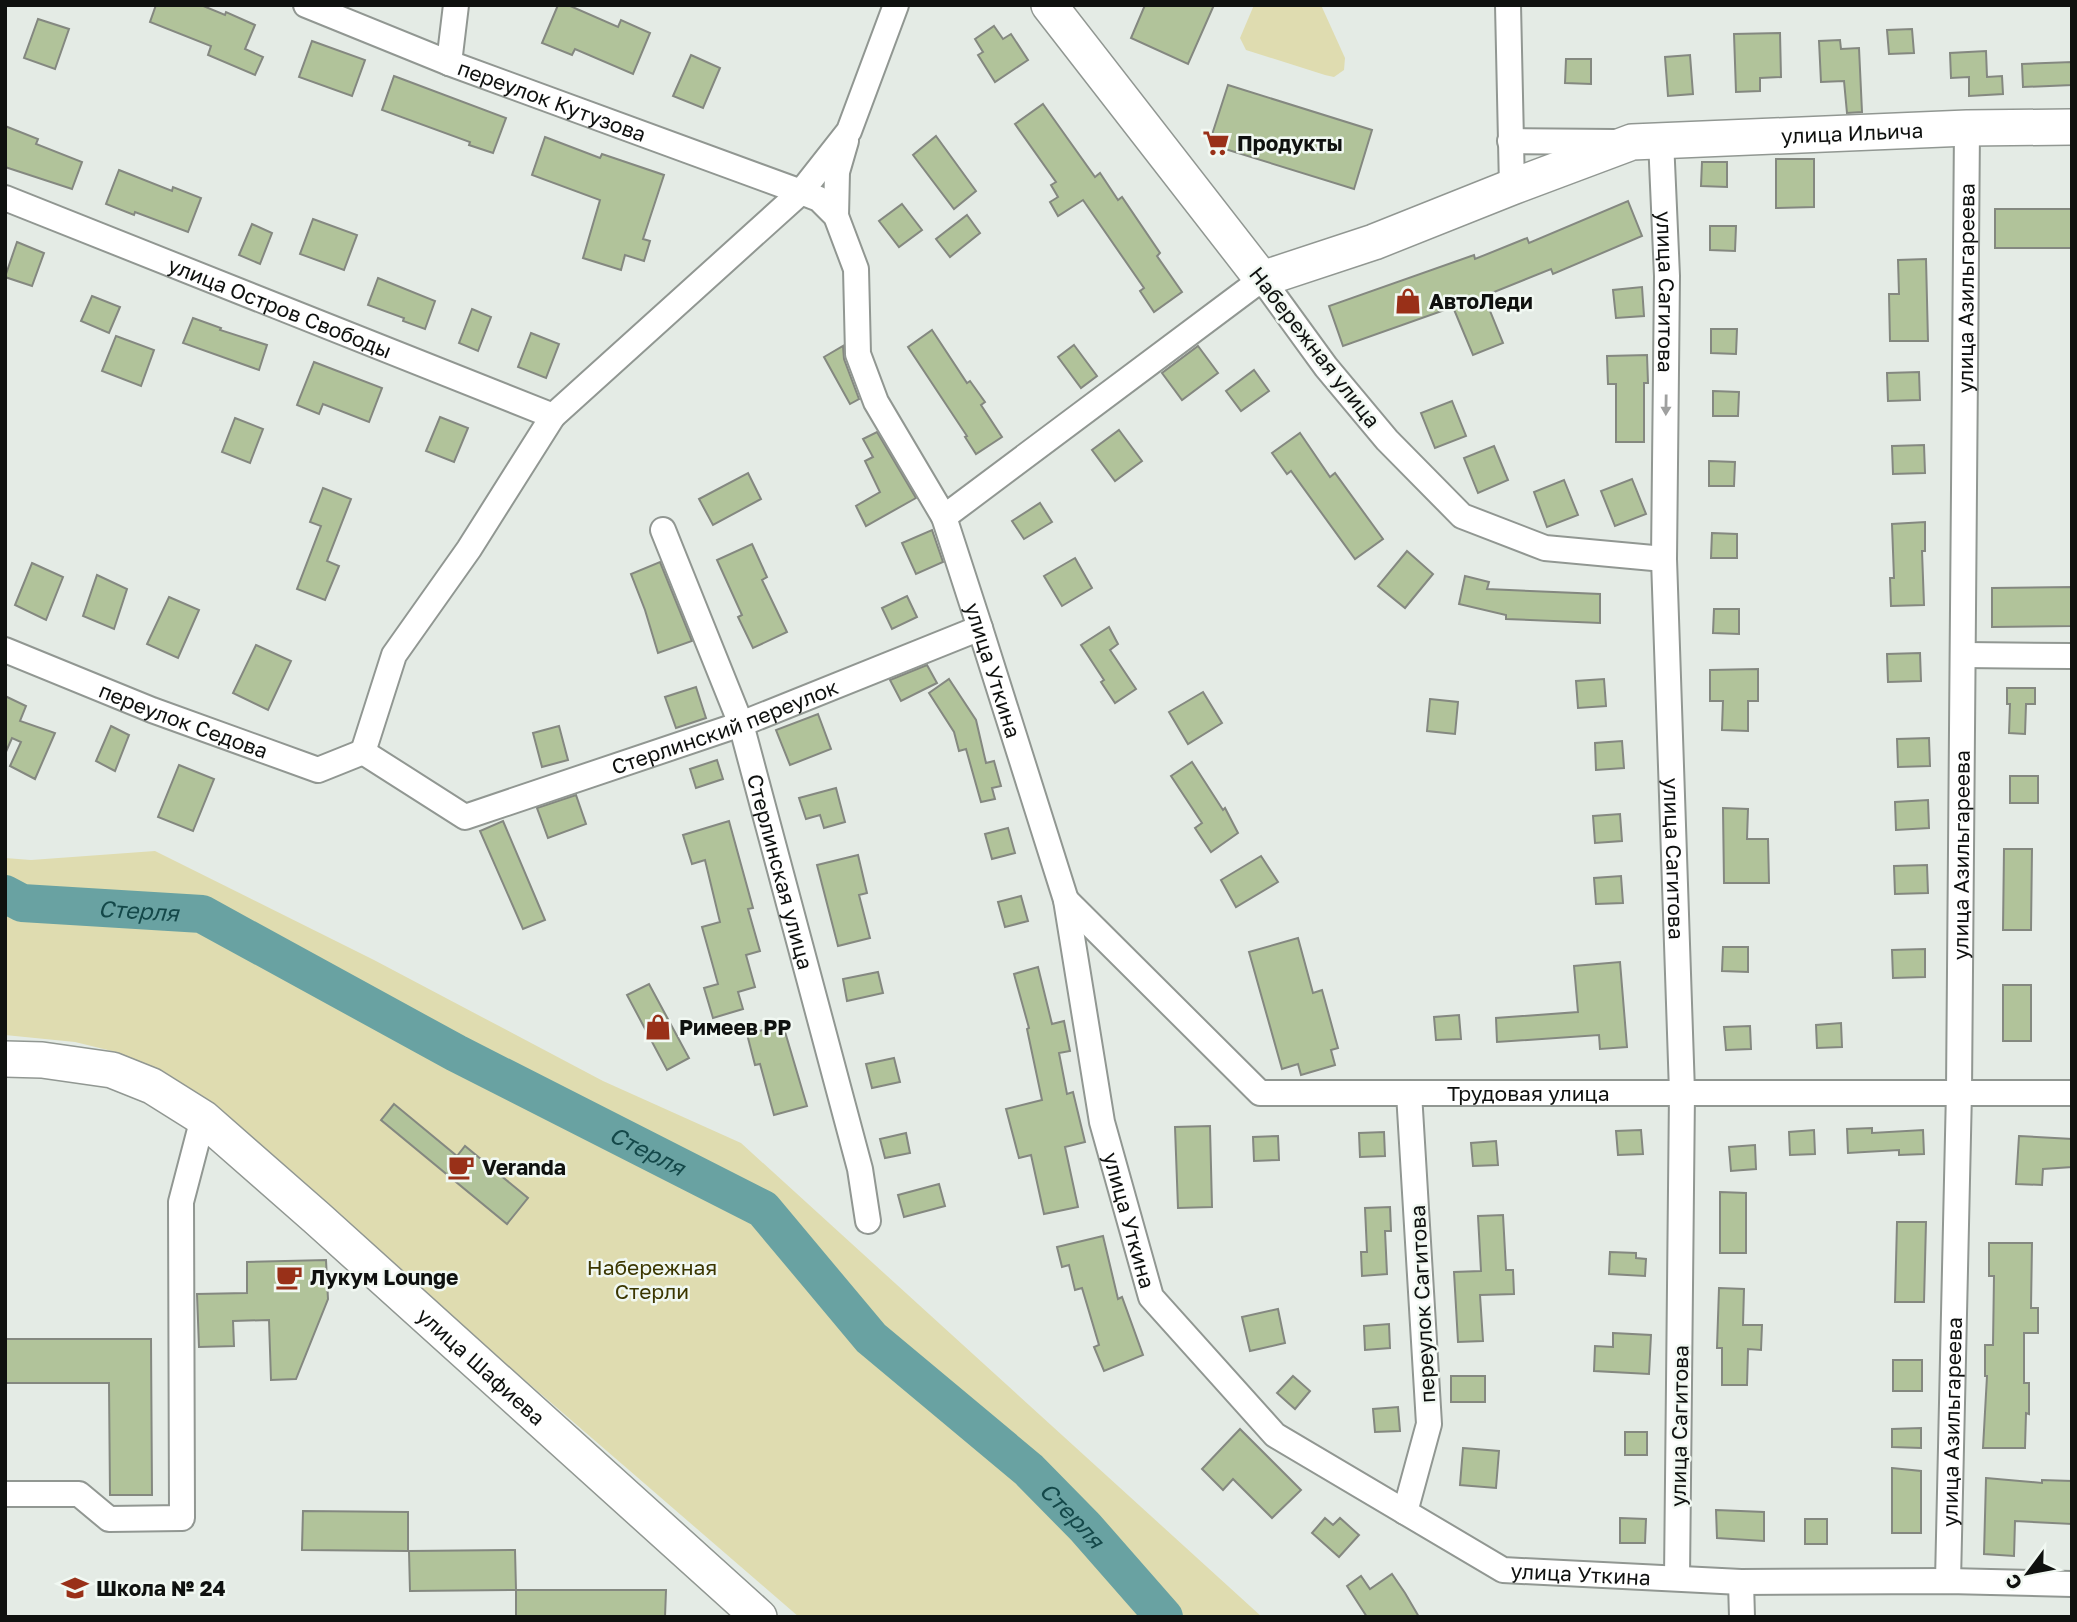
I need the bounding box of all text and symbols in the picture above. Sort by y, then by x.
street label: переулок Кутузова [454,54,650,147]
street label: улица Ильича [1780,117,1924,149]
supermarket icon: Продукты [1201,128,1231,158]
place label: Продукты [1237,130,1343,156]
street label: улица Азильгареева [1952,183,1980,393]
street label: улица Сагитова [1651,210,1680,373]
street label: улица Остров Свободы [164,251,396,364]
street label: Набережная улица [1244,261,1386,433]
shop icon: АвтоЛеди [1393,286,1423,316]
place label: АвтоЛеди [1429,288,1533,314]
one-way arrow [1660,394,1671,416]
street label: улица Уткина [960,599,1027,741]
street label: Стерлинский переулок [608,673,842,780]
street label: переулок Седова [95,677,272,764]
street label: улица Азильгареева [1947,750,1975,960]
street label: Стерлинская улица [742,771,819,972]
street label: улица Сагитова [1658,777,1690,940]
water label: Стерля [97,894,181,927]
shop icon: Римеев РР [643,1012,673,1042]
place label: Римеев РР [679,1014,791,1040]
street label: Трудовая улица [1447,1080,1610,1106]
water label: Стерля [605,1120,691,1182]
street label: улица Уткина [1098,1149,1161,1291]
cafe icon: Veranda [446,1152,476,1182]
place label: Veranda [482,1154,566,1180]
street label: переулок Сагитова [1404,1204,1440,1404]
park label: Набережная Стерли [587,1254,717,1304]
cafe icon: Лукум Lounge [274,1262,304,1292]
place label: Лукум Lounge [310,1264,458,1290]
street label: улица Шафиева [412,1302,551,1431]
street label: улица Азильгареева [1936,1317,1967,1527]
street label: улица Сагитова [1665,1345,1693,1507]
water label: Стерля [1035,1476,1112,1555]
north arrow [1993,1538,2063,1608]
street label: улица Уткина [1510,1557,1651,1590]
text: С [2000,1570,2026,1594]
school or university icon: Школа № 24 [60,1573,90,1603]
place label: Школа № 24 [96,1575,226,1601]

